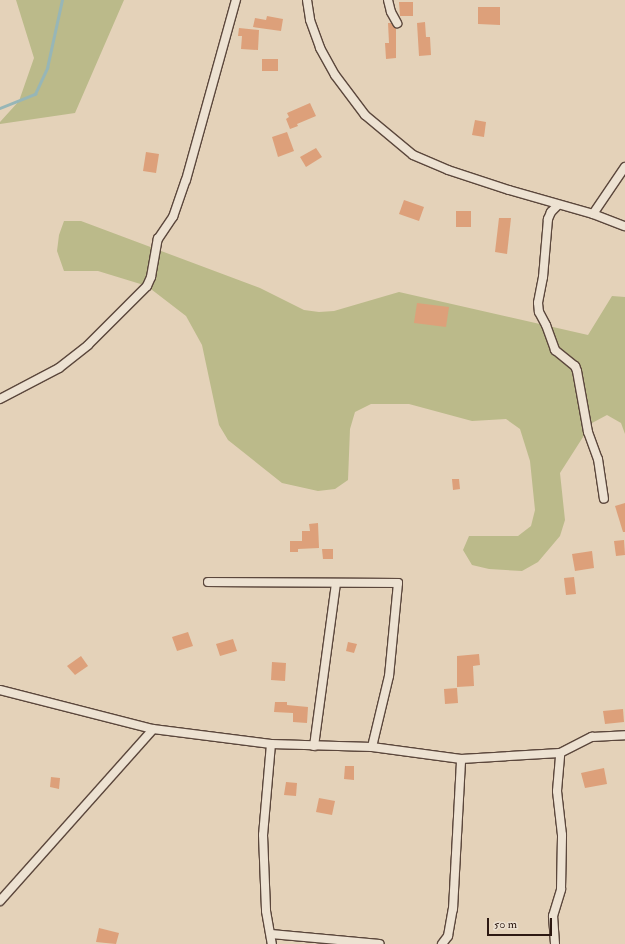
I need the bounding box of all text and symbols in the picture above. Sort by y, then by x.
scale bar [489,910,554,936]
text: 50 m [494,917,517,932]

